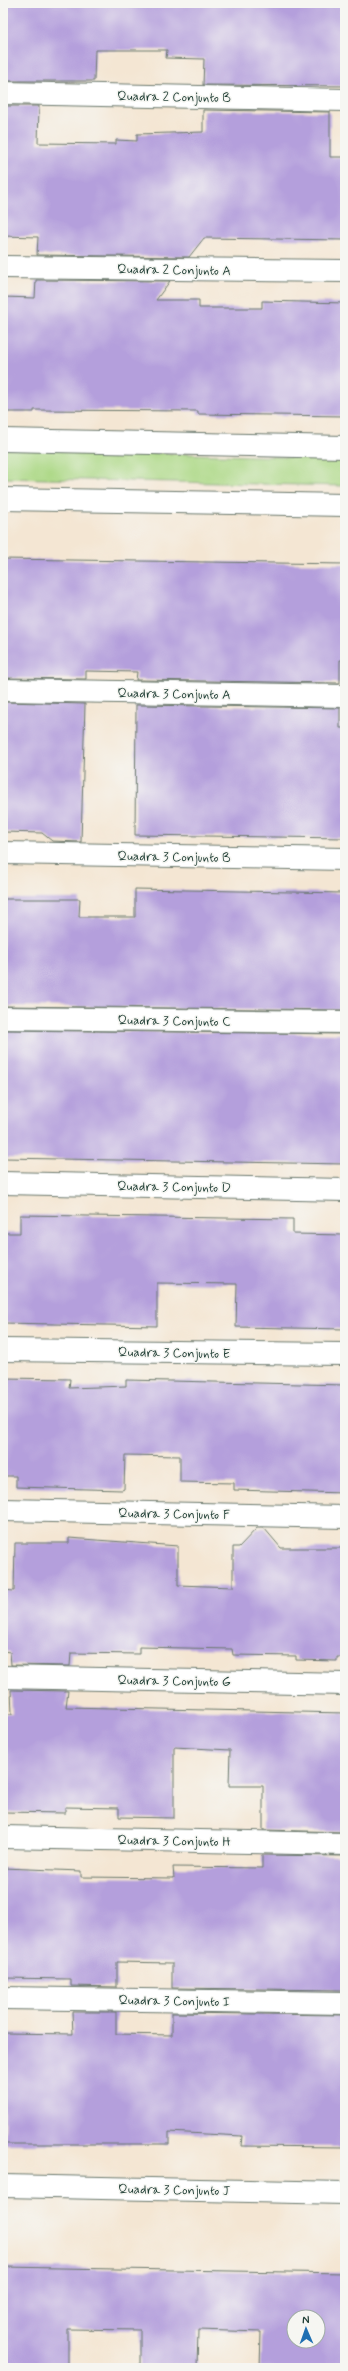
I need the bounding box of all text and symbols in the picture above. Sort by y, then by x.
street label: Quadra 2 Conjunto B [117,88,231,107]
street label: Quadra 2 Conjunto A [117,261,231,280]
street label: Quadra 3 Conjunto A [117,685,231,704]
street label: Quadra 3 Conjunto B [117,848,231,867]
street label: Quadra 3 Conjunto C [117,1012,231,1031]
street label: Quadra 3 Conjunto D [117,1178,231,1197]
street label: Quadra 3 Conjunto E [118,1344,231,1363]
street label: Quadra 3 Conjunto F [118,1505,230,1524]
street label: Quadra 3 Conjunto G [117,1672,231,1691]
street label: Quadra 3 Conjunto H [117,1832,231,1851]
street label: Quadra 3 Conjunto I [118,1992,230,2011]
street label: Quadra 3 Conjunto J [118,2181,230,2200]
north arrow [286,2309,326,2349]
text: N [302,2313,310,2327]

